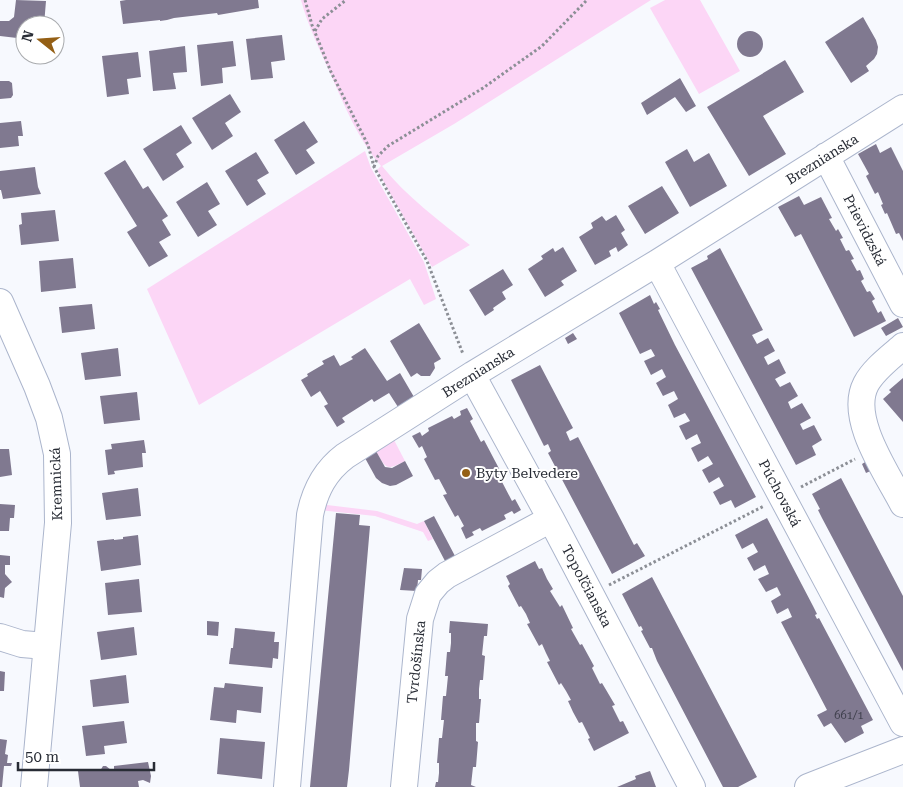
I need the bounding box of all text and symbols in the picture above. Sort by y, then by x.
north arrow [15,15,65,65]
text: N [18,28,37,44]
street label: Breznianska [783,130,861,187]
street label: Prievidzská [840,192,890,269]
street label: Breznianska [439,343,517,400]
street label: Kremnická [47,447,65,521]
street label: Púchovská [756,457,805,530]
place label: Byty Belvedere [476,465,578,481]
marker: Byty Belvedere [460,467,472,479]
street label: Topoľčianska [559,542,616,630]
street label: Tvrdošínska [404,619,428,704]
house number: 661/1 [834,709,864,722]
scale bar [18,740,154,772]
text: 50 m [25,748,60,766]

